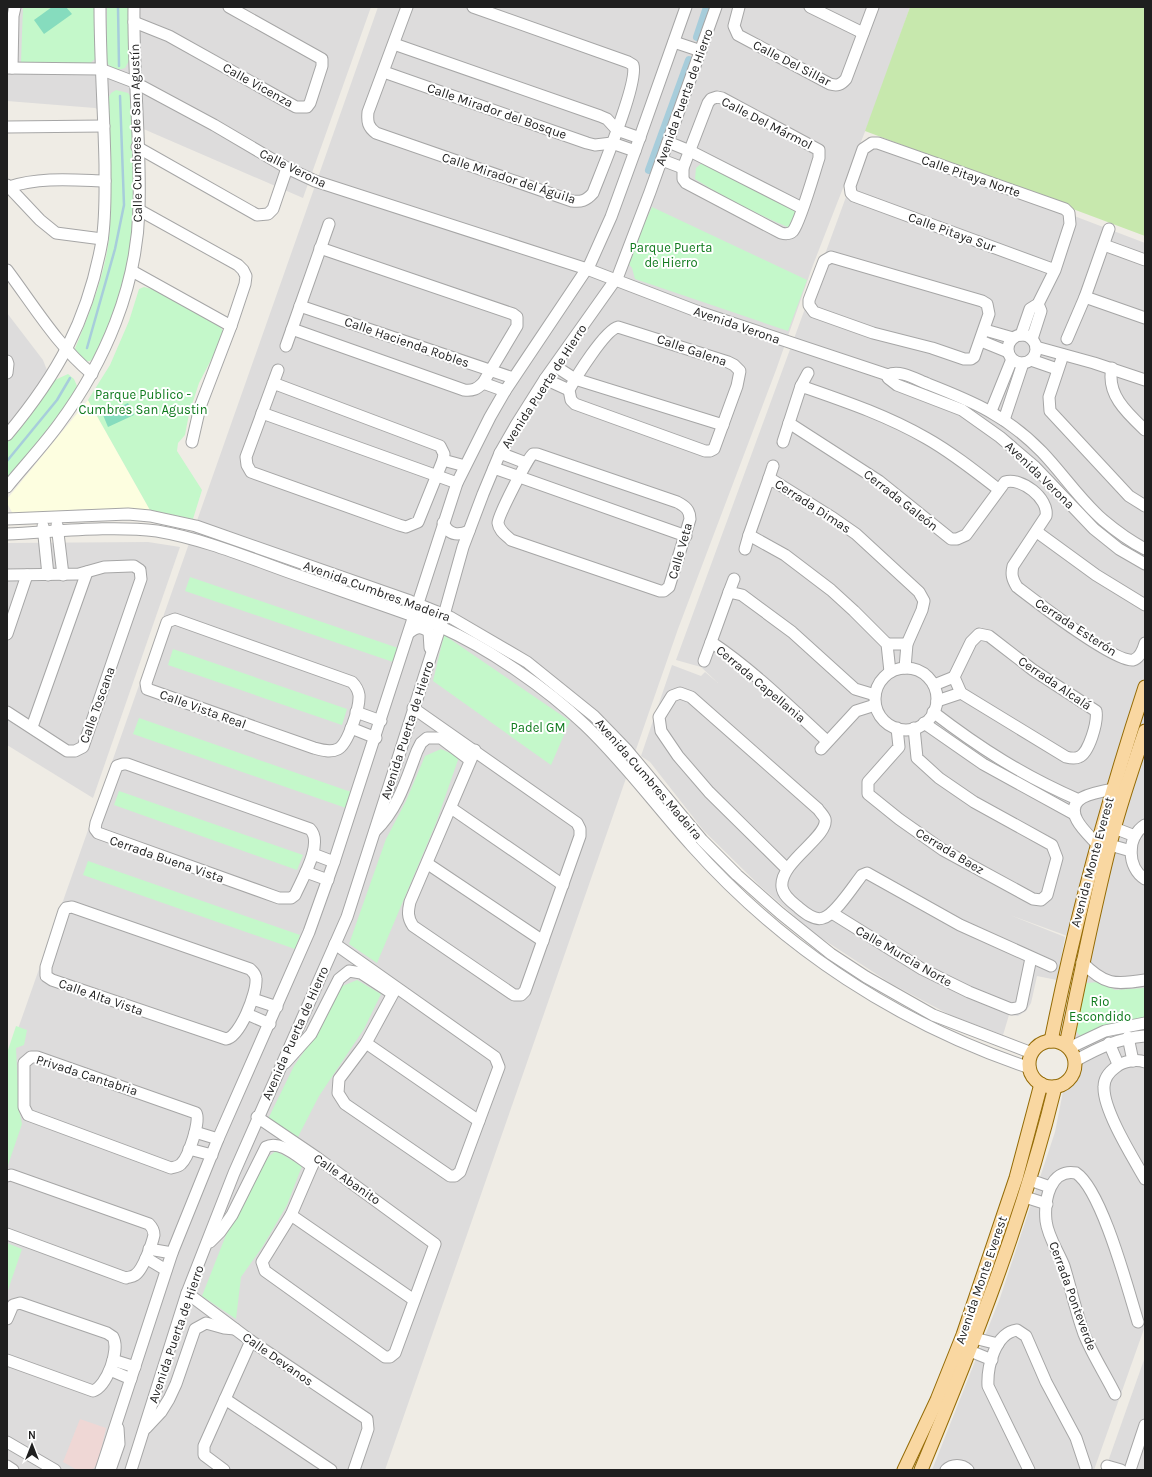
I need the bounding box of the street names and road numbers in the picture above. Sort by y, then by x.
street label: Avenida Puerta de Hierro [652,26,716,168]
street label: Calle Del Sillar [751,37,834,89]
street label: Calle Cumbres de San Agustín [127,44,145,222]
street label: Calle Vicenza [220,60,296,110]
street label: Calle Mirador del Bosque [425,80,569,143]
street label: Calle Del Mármol [719,94,815,152]
street label: Calle Verona [257,145,329,191]
street label: Calle Mirador del Águila [440,147,578,207]
street label: Calle Pitaya Norte [919,152,1023,200]
street label: Calle Pitaya Sur [906,209,998,255]
street label: Avenida Verona [692,303,782,347]
street label: Calle Hacienda Robles [343,314,472,370]
street label: Avenida Puerta de Hierro [498,321,590,451]
street label: Calle Galena [655,331,729,369]
street label: Avenida Verona [1002,438,1078,512]
street label: Cerrada Galeón [861,466,941,534]
street label: Cerrada Dimas [772,476,854,536]
street label: Calle Veta [665,521,695,581]
street label: Avenida Cumbres Madeira [301,557,453,625]
street label: Cerrada Esterón [1032,595,1120,659]
street label: Cerrada Capellania [713,642,809,726]
street label: Cerrada Alcalá [1016,653,1094,713]
street label: Avenida Puerta de Hierro [377,659,437,801]
street label: Calle Toscana [76,665,118,745]
street label: Calle Vista Real [158,686,248,732]
street label: Avenida Cumbres Madeira [592,715,706,843]
street label: Avenida Monte Everest [1067,795,1117,929]
street label: Cerrada Baez [913,825,987,877]
street label: Cerrada Buena Vista [108,832,226,886]
street label: Calle Murcia Norte [853,922,955,990]
street label: Avenida Puerta de Hierro [259,964,331,1102]
street label: Calle Alta Vista [57,976,145,1018]
street label: Privada Cantabria [34,1052,140,1098]
street label: Calle Abanito [311,1150,383,1208]
street label: Avenida Monte Everest [952,1214,1010,1346]
street label: Cerrada Ponteverde [1046,1239,1100,1353]
street label: Avenida Puerta de Hierro [145,1263,207,1405]
street label: Calle Devanos [240,1329,316,1389]

